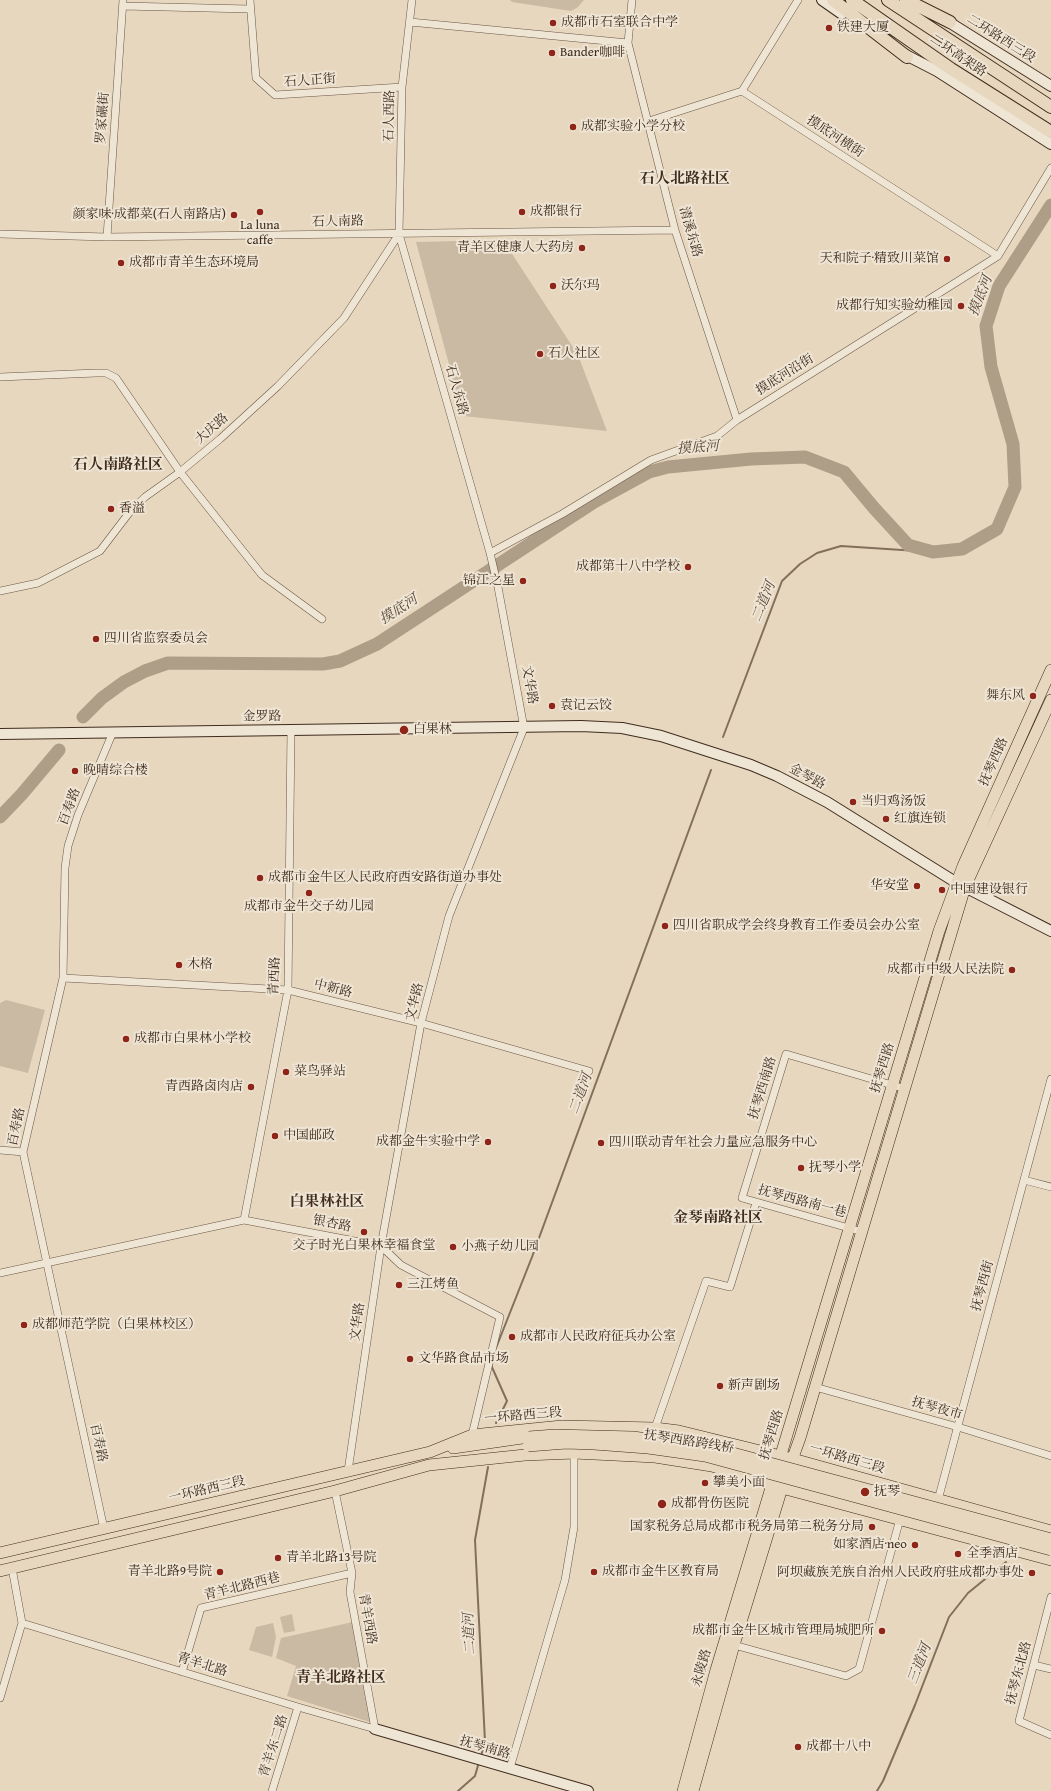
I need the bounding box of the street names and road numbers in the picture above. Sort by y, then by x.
street label: 二环路西三段 [964,12,1038,66]
street label: 二环高架路 [927,31,989,81]
street label: 石人正街 [284,71,336,91]
street label: 石人西路 [382,90,398,142]
street label: 罗家碾街 [93,92,113,144]
street label: 摸底河横街 [803,113,867,161]
street label: 清溪东路 [675,205,705,259]
street label: 石人南路 [312,214,364,230]
street label: 摸底河沿街 [753,351,817,399]
street label: 石人东路 [441,363,471,417]
street label: 大庆路 [192,410,232,448]
street label: 文华路 [518,664,540,706]
street label: 金罗路 [242,709,282,725]
street label: 抚琴西路 [976,735,1012,789]
street label: 金琴路 [786,761,828,793]
street label: 百寿路 [56,786,84,828]
street label: 青西路 [266,956,284,996]
street label: 中新路 [312,977,354,1001]
street label: 文华路 [403,981,427,1023]
street label: 抚琴西路 [868,1041,898,1095]
street label: 抚琴西南路 [746,1055,780,1121]
street label: 百寿路 [5,1106,29,1148]
street label: 抚琴西路南一巷 [756,1183,848,1221]
street label: 银杏路 [311,1213,353,1235]
street label: 抚琴西街 [969,1259,997,1313]
street label: 文华路 [348,1302,368,1342]
street label: 抚琴夜市 [910,1394,964,1424]
street label: 一环路西三段 [483,1405,563,1427]
street label: 抚琴西路 [757,1408,787,1462]
street label: 百寿路 [86,1422,110,1464]
street label: 抚琴西路跨线桥 [643,1427,735,1457]
street label: 一环路西三段 [807,1441,887,1477]
street label: 一环路西三段 [167,1474,247,1506]
street label: 青羊北路西巷 [202,1570,282,1604]
street label: 青羊西路 [355,1592,379,1646]
street label: 抚琴东北路 [1003,1640,1035,1706]
street label: 永陵路 [689,1647,715,1689]
street label: 青羊北路 [175,1650,229,1680]
street label: 青羊东二路 [257,1713,291,1779]
street label: 抚琴南路 [458,1733,512,1763]

